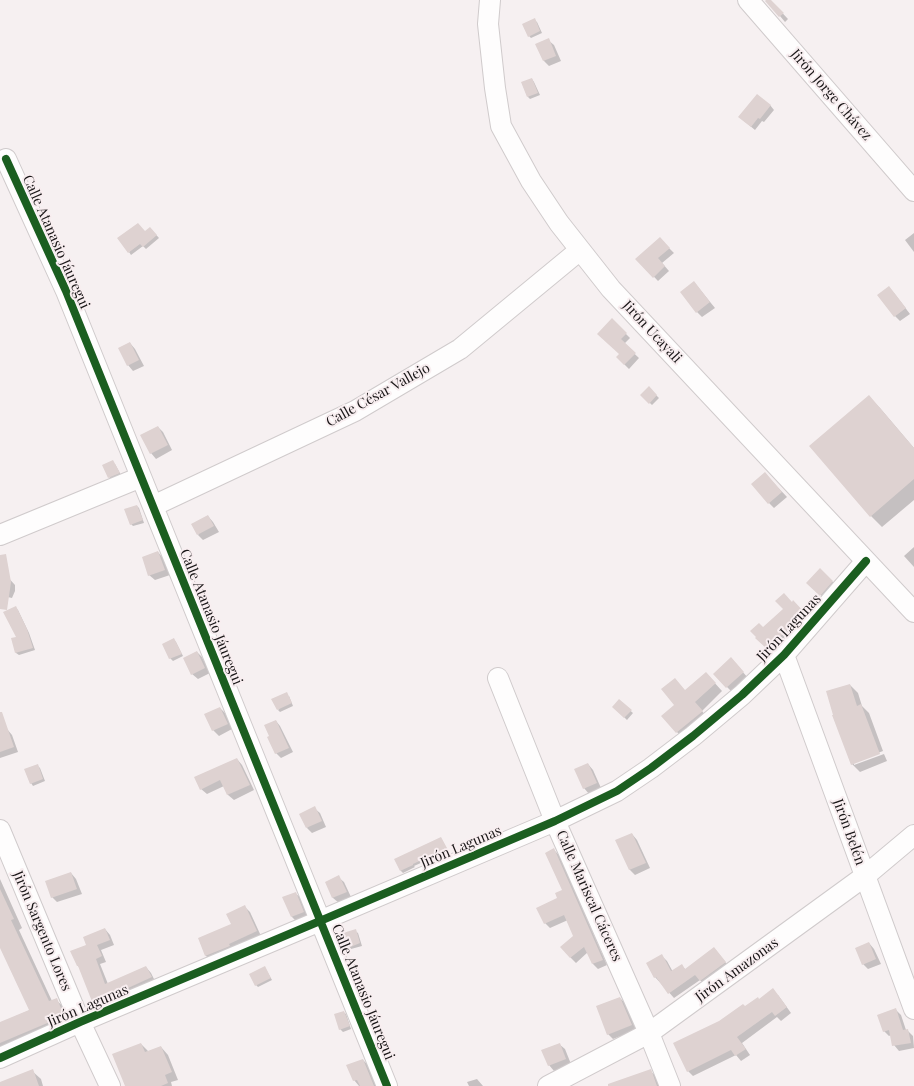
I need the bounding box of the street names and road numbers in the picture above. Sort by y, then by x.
street label: Jirón Jorge Chávez [787,46,875,144]
street label: Calle Atanasio Jáuregui [19,173,93,311]
street label: Jirón Ucayali [619,297,685,367]
street label: Calle César Vallejo [323,360,433,430]
street label: Calle Atanasio Jáuregui [176,547,246,687]
street label: Jirón Lagunas [753,591,825,665]
street label: Jirón Belén [829,797,869,867]
street label: Jirón Lagunas [418,822,504,872]
street label: Calle Mariscal Cáceres [552,828,626,964]
street label: Jirón Sargento Lores [9,868,75,994]
street label: Calle Atanasio Jáuregui [328,922,398,1062]
street label: Jirón Amazonas [692,934,782,1006]
street label: Jirón Lagunas [45,981,131,1031]

